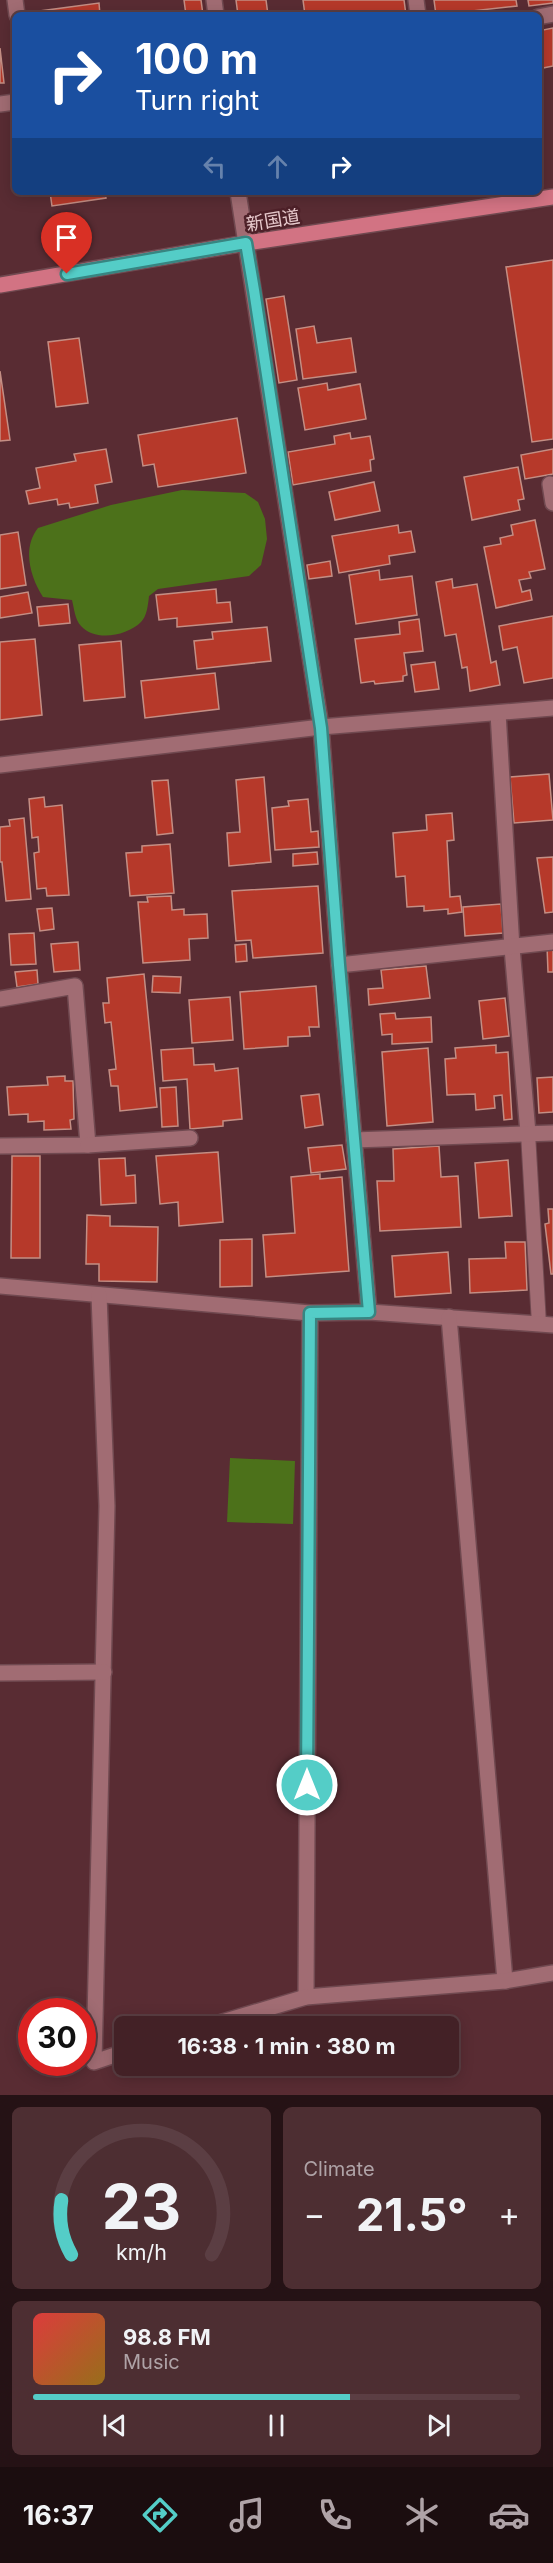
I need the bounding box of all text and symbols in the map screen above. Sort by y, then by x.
text: 100 m [135,33,258,84]
icon: right [36,36,114,114]
text: Turn right [135,84,259,117]
icon: left [198,150,231,183]
icon: ahead [261,150,294,183]
icon: right [324,150,357,183]
street label: 新国道 [245,205,301,235]
pin [41,212,92,274]
icon: arrive [50,221,83,254]
position arrow [275,1753,339,1817]
speed limit sign: 30 [18,1998,96,2076]
text: 16:38 · 1 min · 380 m [177,2033,396,2059]
text: Climate [304,2157,375,2181]
text: 23 [101,2169,181,2244]
text: 21.5° [356,2187,468,2242]
text: − [304,2194,325,2234]
text: + [498,2194,520,2234]
text: km/h [116,2239,167,2265]
text: 98.8 FM [123,2324,211,2350]
text: Music [123,2350,180,2374]
icon: previous [98,2409,131,2442]
icon: pause [260,2409,293,2442]
icon: next [422,2409,455,2442]
icon: directions [139,2494,181,2536]
icon: music [226,2494,268,2536]
icon: phone [314,2494,356,2536]
icon: climate [401,2494,443,2536]
icon: car [488,2494,530,2536]
text: 16:37 [23,2499,94,2532]

